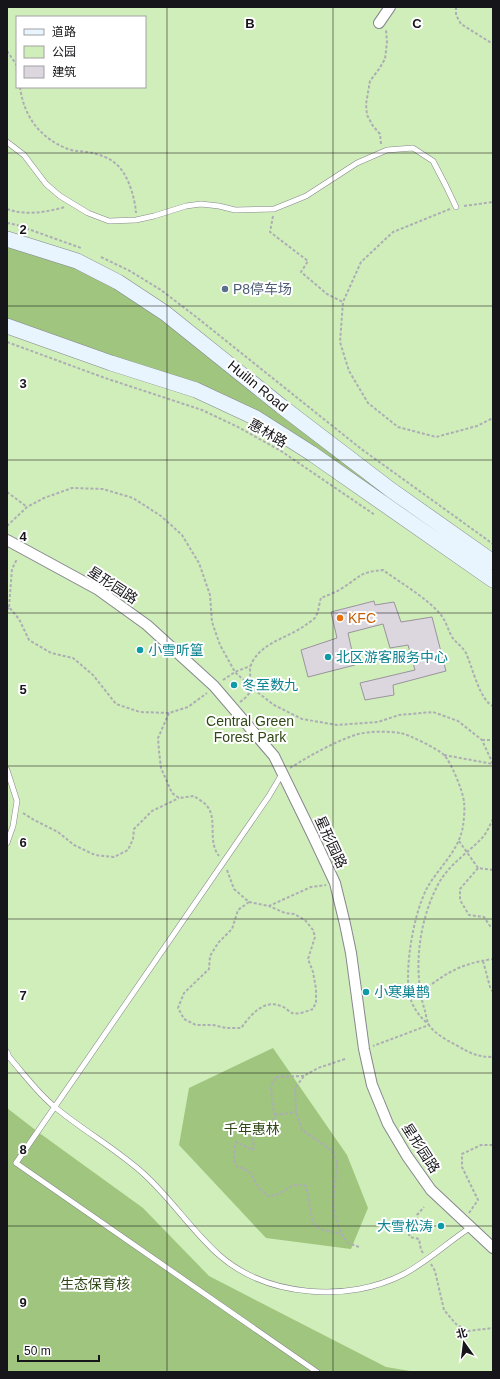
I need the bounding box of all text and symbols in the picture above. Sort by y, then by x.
legend [16,16,146,88]
text: B [245,16,255,31]
text: C [412,16,422,31]
text: 道路 [52,25,76,39]
text: 公园 [52,45,76,59]
text: 建筑 [52,65,76,79]
text: 2 [19,222,27,237]
place label: P8停车场 [233,281,292,297]
marker: P8停车场 [220,284,230,294]
street label: Huilin Road [225,357,291,415]
text: 3 [19,376,27,391]
street label: 惠林路 [246,416,290,450]
text: 4 [19,529,27,544]
street label: 星形园路 [85,563,141,607]
place label: KFC [348,610,376,626]
marker: KFC [335,613,345,623]
place label: 小雪听篁 [148,642,204,658]
marker: 小雪听篁 [135,645,145,655]
place label: 北区游客服务中心 [336,649,448,665]
marker: 北区游客服务中心 [323,652,333,662]
place label: 冬至数九 [242,677,298,693]
marker: 冬至数九 [229,680,239,690]
text: 5 [19,682,27,697]
park label: Central Green Forest Park [206,713,294,745]
street label: 星形园路 [312,813,350,871]
text: 6 [19,835,27,850]
place label: 小寒巢鹊 [374,984,430,1000]
marker: 小寒巢鹊 [361,987,371,997]
text: 7 [19,988,27,1003]
street label: 星形园路 [399,1120,443,1176]
park label: 千年惠林 [224,1121,280,1137]
text: 8 [19,1142,27,1157]
place label: 大雪松涛 [377,1218,433,1234]
marker: 大雪松涛 [436,1221,446,1231]
park label: 生态保育核 [60,1276,130,1292]
text: 9 [19,1295,27,1310]
north arrow [444,1323,484,1363]
text: 北 [455,1326,468,1340]
scale bar [18,1337,99,1363]
text: 50 m [24,1344,51,1358]

